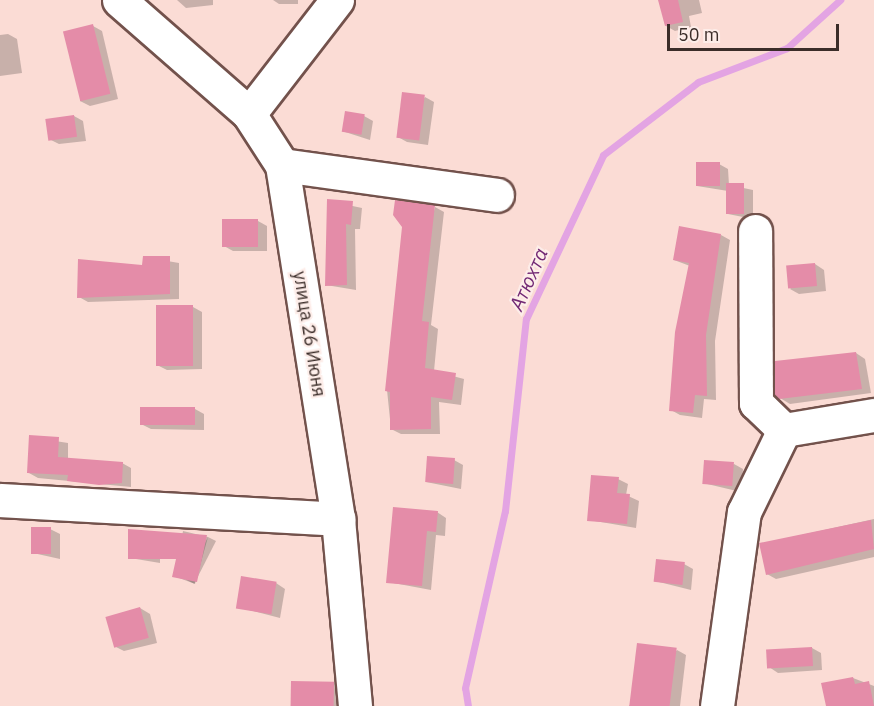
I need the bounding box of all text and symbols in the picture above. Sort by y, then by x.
scale bar [670,12,842,50]
text: 50 m [678,23,720,46]
water label: Атюхта [504,244,552,314]
street label: улица 26 Июня [288,270,330,398]

